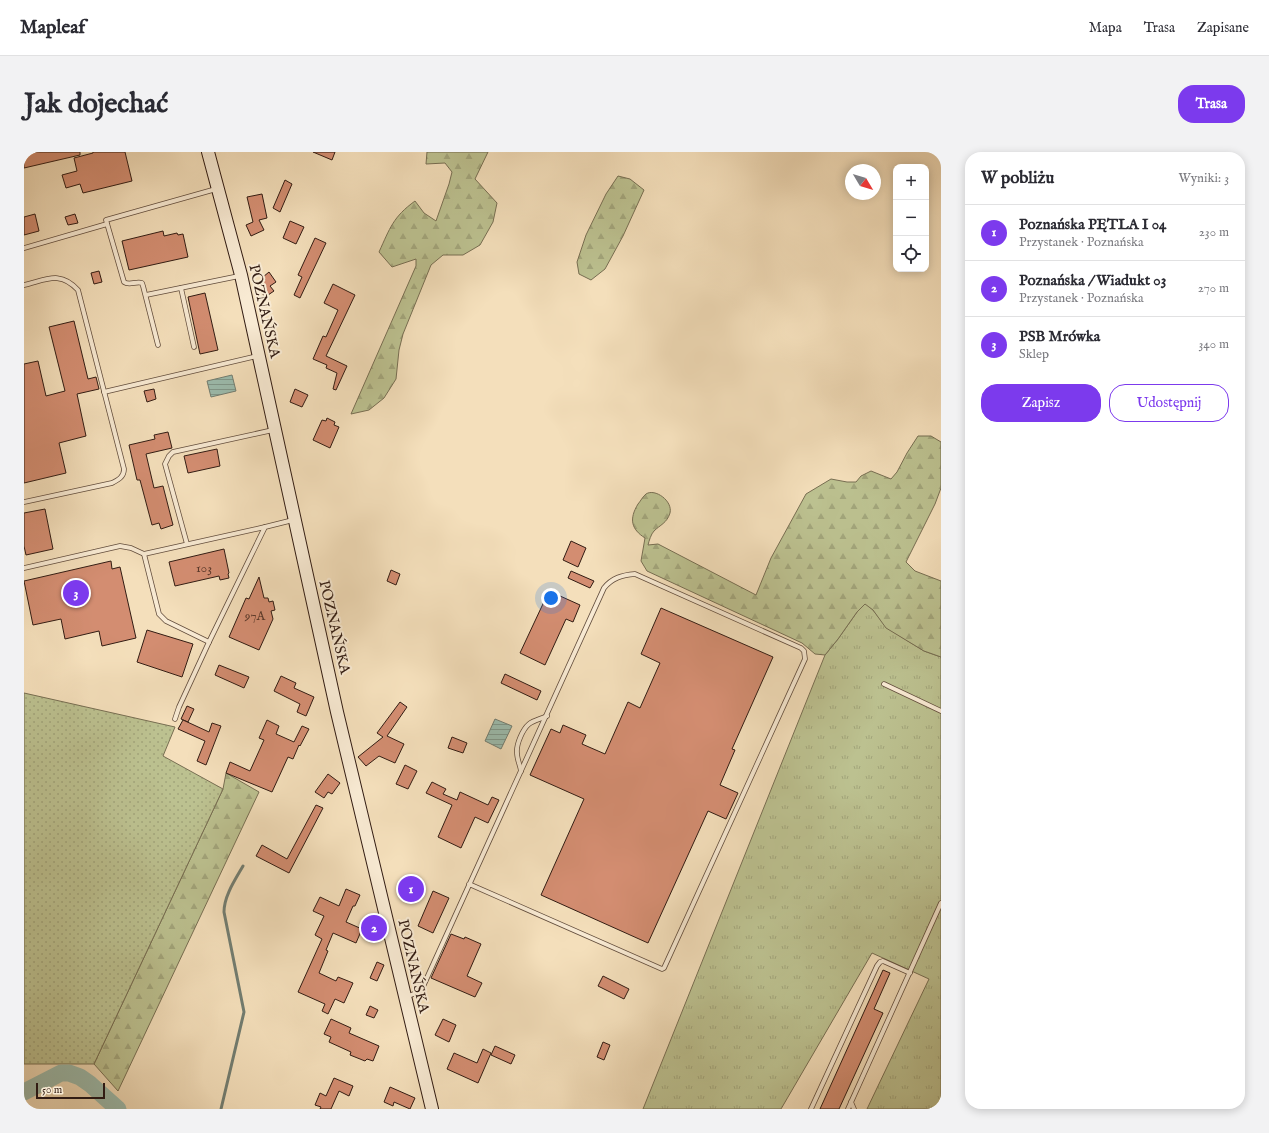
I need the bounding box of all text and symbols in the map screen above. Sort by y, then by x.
text: Mapleaf [20,16,85,40]
text: Mapa [1089,19,1122,37]
text: Trasa [1144,19,1175,37]
text: Zapisane [1197,19,1249,37]
button: Trasa [1178,85,1245,123]
text: Jak dojechać [24,87,168,122]
north arrow [845,164,881,200]
map controls [893,164,929,272]
button: + [893,164,929,200]
text: W pobliżu [981,168,1054,189]
text: Wyniki: 3 [1178,170,1229,187]
button: − [893,200,929,236]
text: Poznańska PĘTLA I 04 [1019,215,1166,234]
text: 1 [992,224,996,241]
text: 230 m [1199,224,1229,241]
text: Przystanek · Poznańska [1019,234,1144,251]
button: locate [893,236,929,272]
street label: POZNAŃSKA [244,262,285,361]
text: Poznańska / Wiadukt 03 [1019,271,1166,290]
text: 2 [991,280,997,297]
text: 270 m [1198,280,1229,297]
text: Przystanek · Poznańska [1019,290,1144,307]
text: PSB Mrówka [1019,327,1100,346]
text: 3 [992,336,996,353]
text: 340 m [1199,336,1229,353]
text: Sklep [1019,346,1049,363]
button: Zapisz [981,384,1101,422]
button: Udostępnij [1109,384,1229,422]
house number: 103 [196,560,212,577]
pin: 3 [63,578,89,608]
street label: POZNAŃSKA [314,578,355,677]
your location [541,588,561,608]
house number: 97A [244,608,266,625]
pin: 1 [398,874,424,904]
pin: 2 [361,913,387,943]
street label: POZNAŃSKA [393,917,434,1016]
scale bar [36,1081,105,1100]
text: 50 m [42,1083,62,1097]

